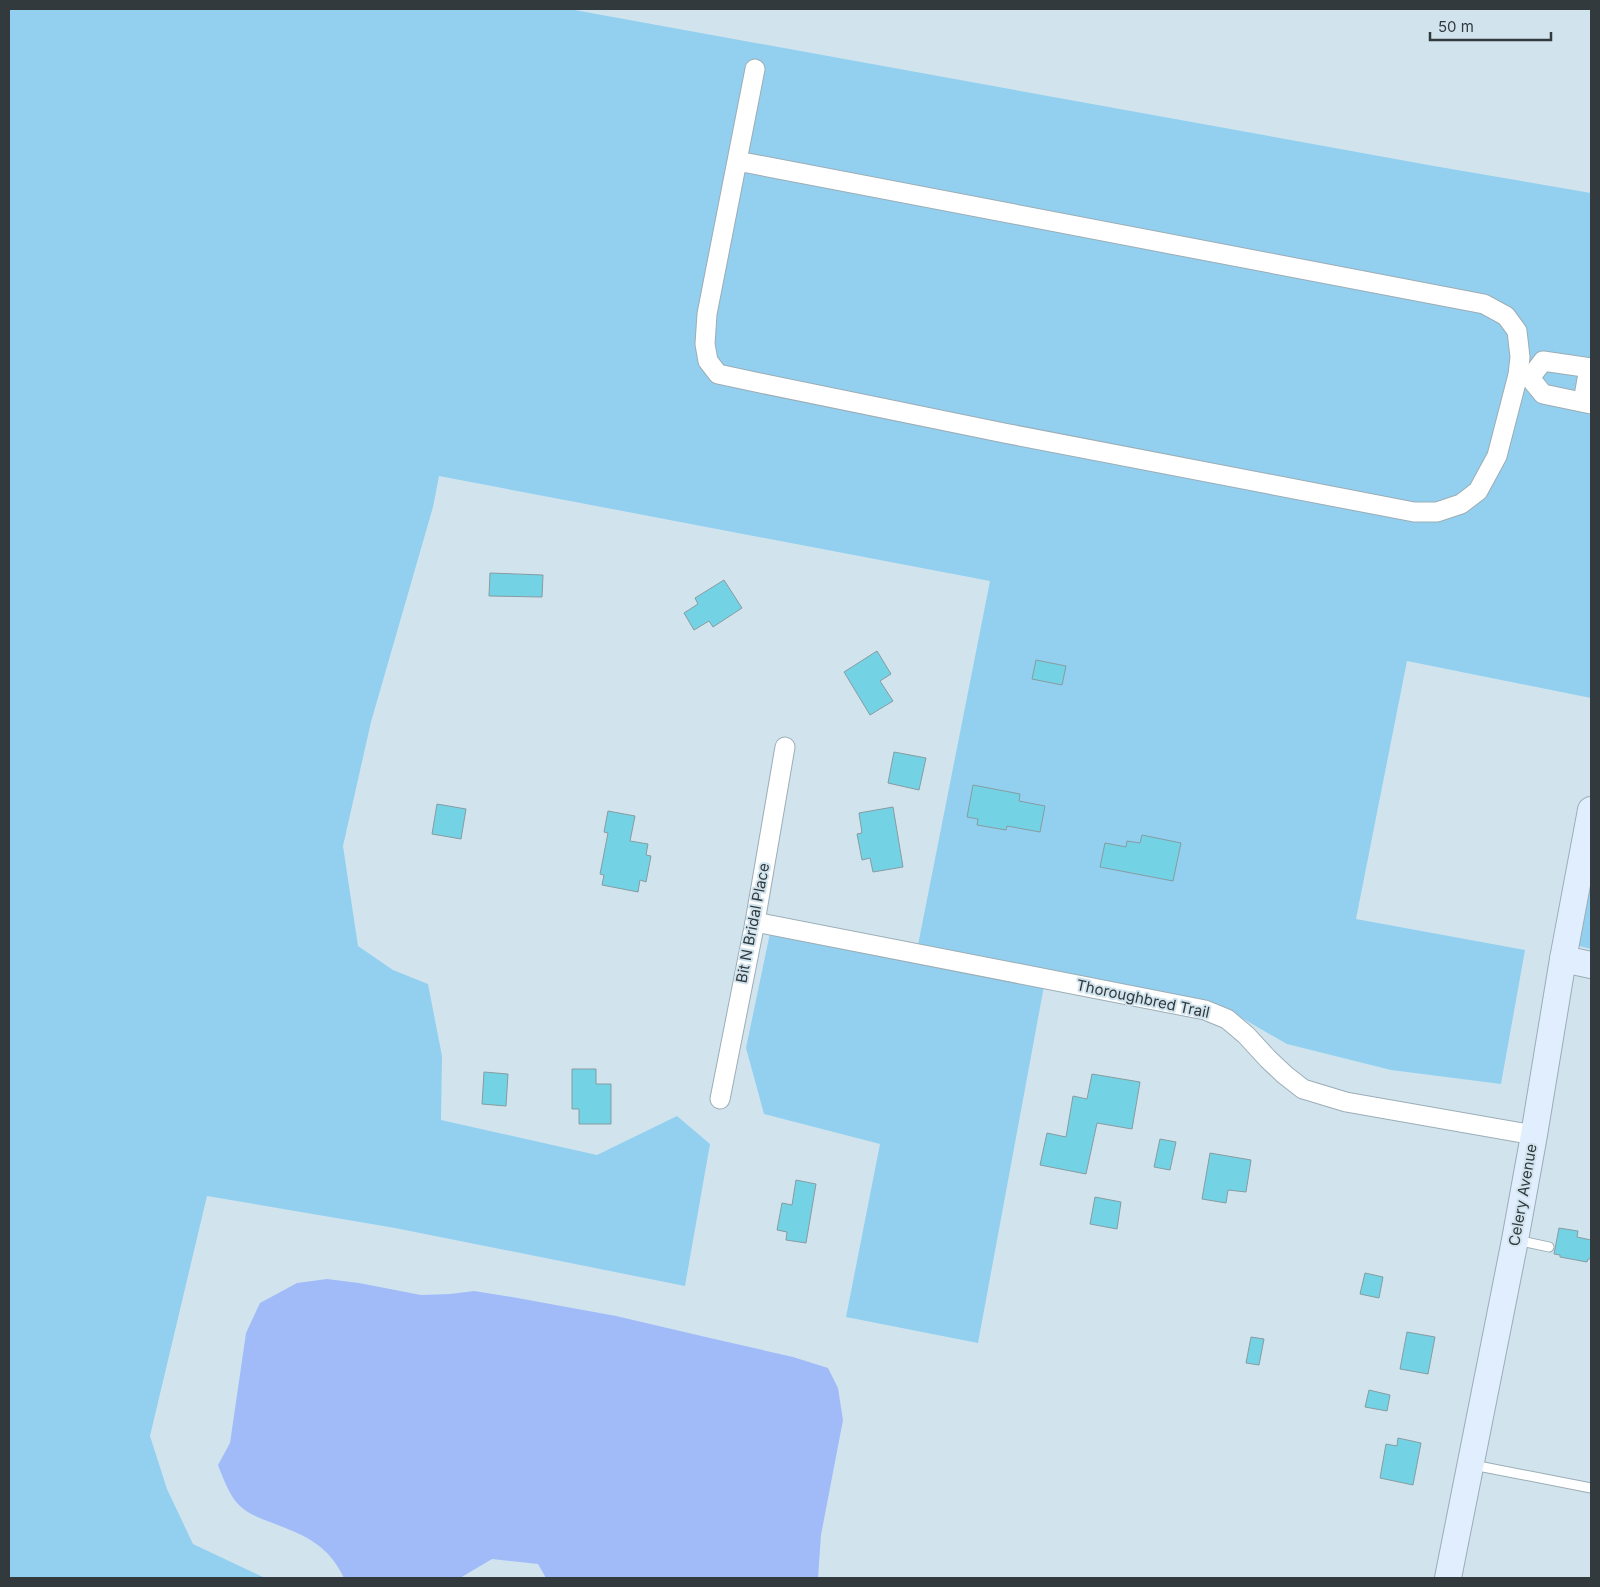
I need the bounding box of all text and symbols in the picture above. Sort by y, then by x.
scale bar [1430,10,1551,42]
text: 50 m [1438,17,1474,36]
street label: Bit N Bridal Place [732,861,773,985]
street label: Thoroughbred Trail [1075,975,1211,1022]
street label: Celery Avenue [1504,1142,1541,1247]

